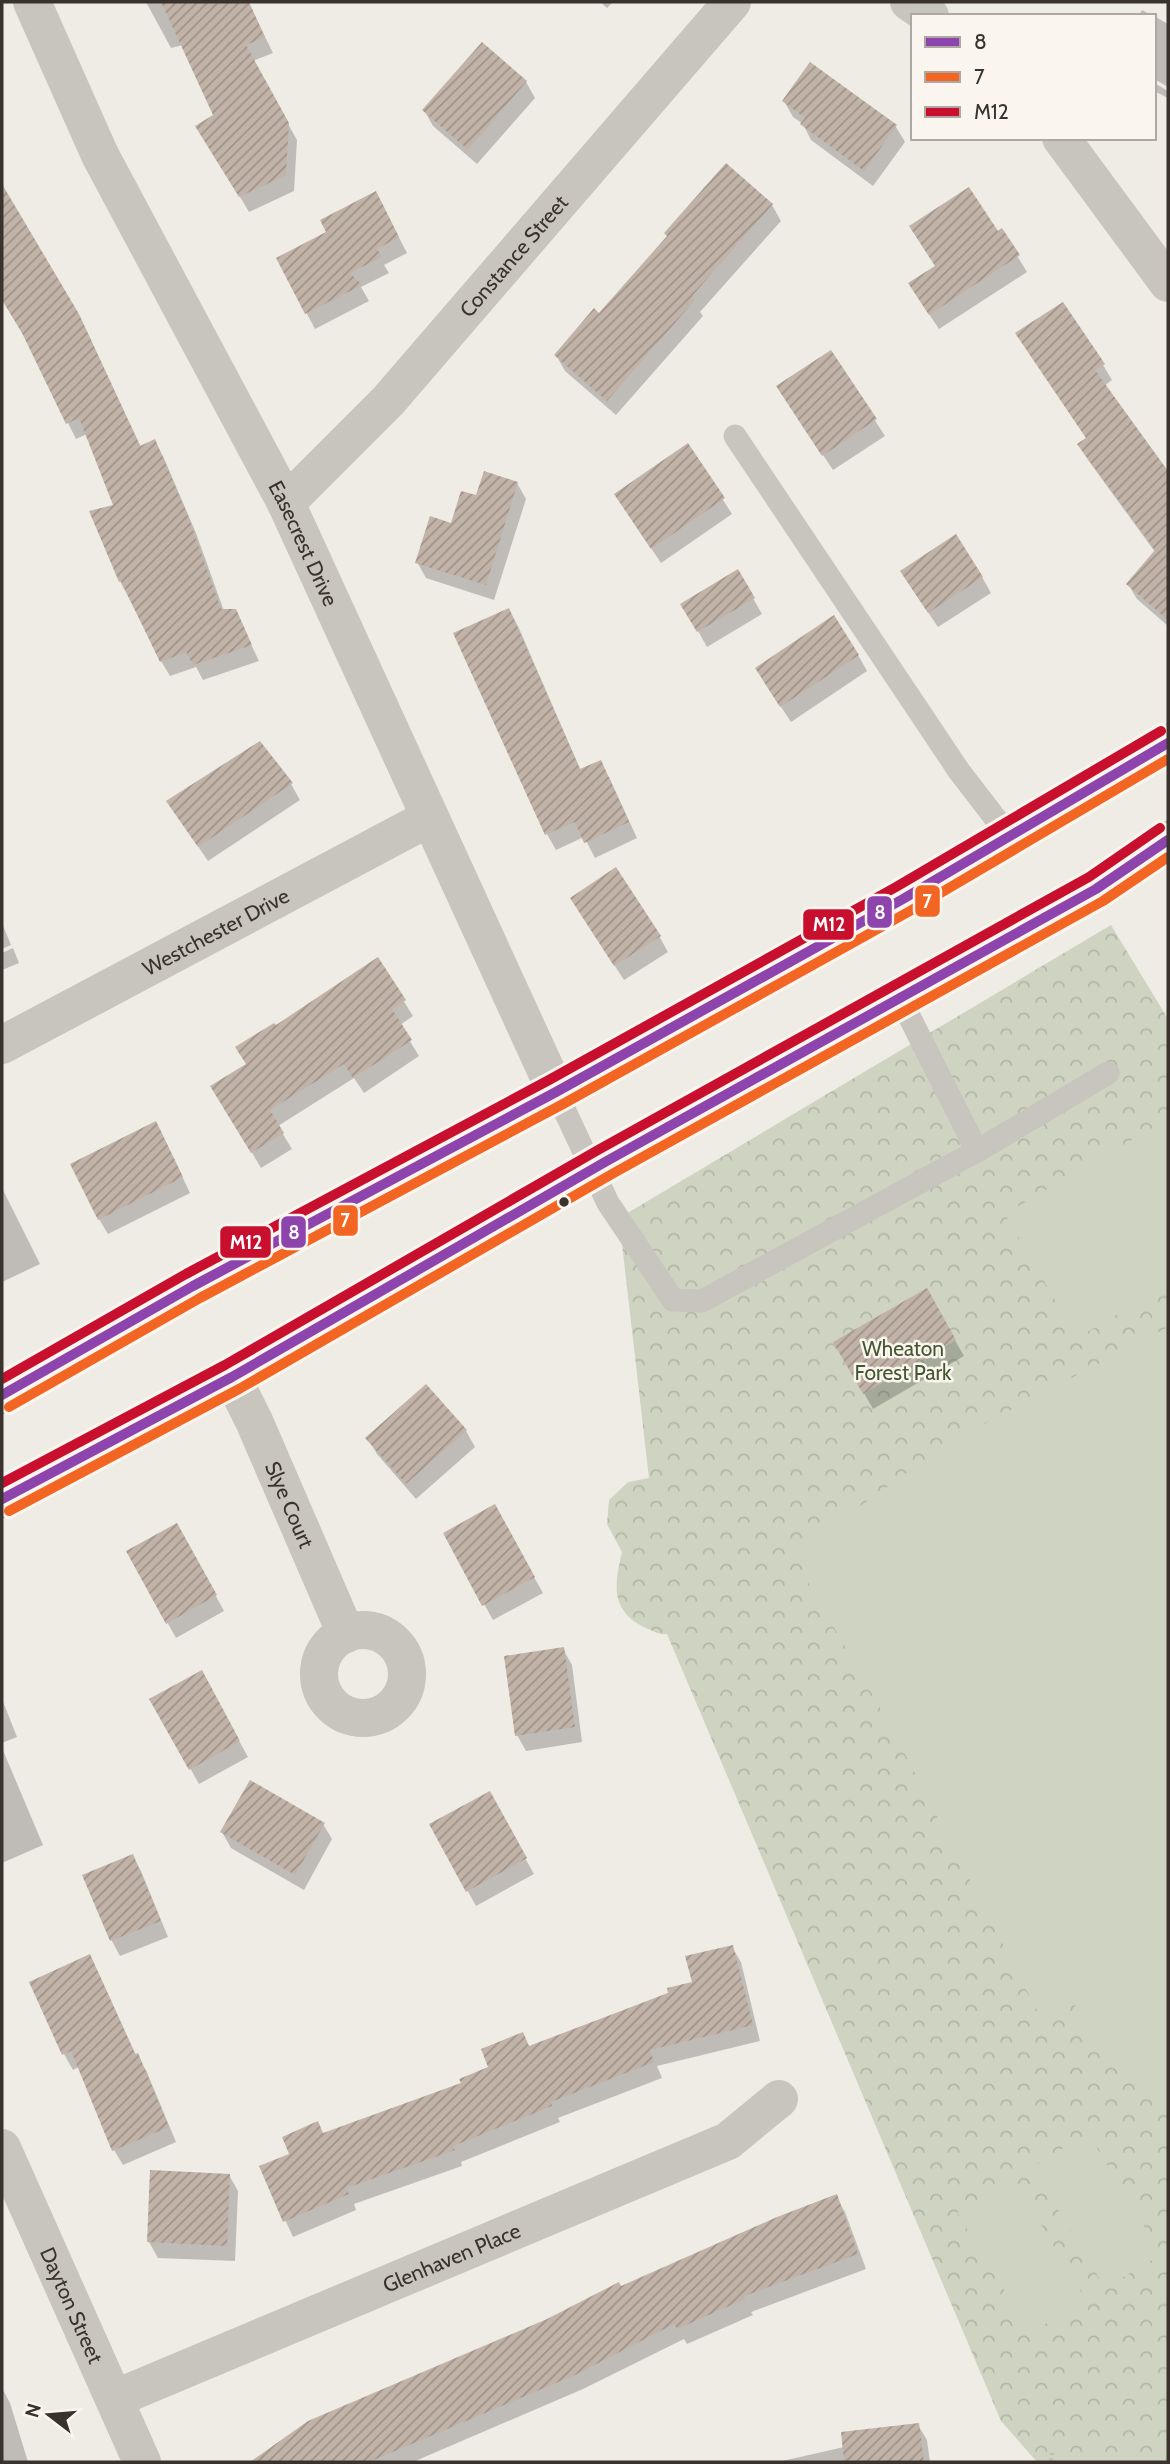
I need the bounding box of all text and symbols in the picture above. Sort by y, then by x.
legend [911,14,1156,140]
text: 8 [974,29,987,54]
text: 7 [974,64,985,89]
text: M12 [974,99,1009,124]
street label: Constance Street [454,190,572,322]
street label: Easecrest Drive [264,476,344,610]
street label: Westchester Drive [138,882,293,981]
line badge: 7 [914,884,941,918]
text: 7 [922,890,932,913]
line badge: 8 [866,895,893,929]
text: 8 [874,901,886,924]
line badge: M12 [802,908,855,941]
text: M12 [813,913,845,936]
unlabelled marker [557,1195,571,1209]
line badge: 7 [332,1204,359,1237]
text: 7 [340,1209,350,1232]
line badge: 8 [280,1215,307,1249]
text: 8 [288,1221,300,1244]
line badge: M12 [219,1225,272,1259]
text: M12 [230,1231,262,1254]
park label: Wheaton Forest Park [854,1336,952,1385]
street label: Slye Court [260,1457,320,1551]
street label: Glenhaven Place [379,2217,524,2297]
street label: Dayton Street [35,2243,109,2367]
north arrow [14,2380,84,2450]
text: N [20,2401,46,2420]

